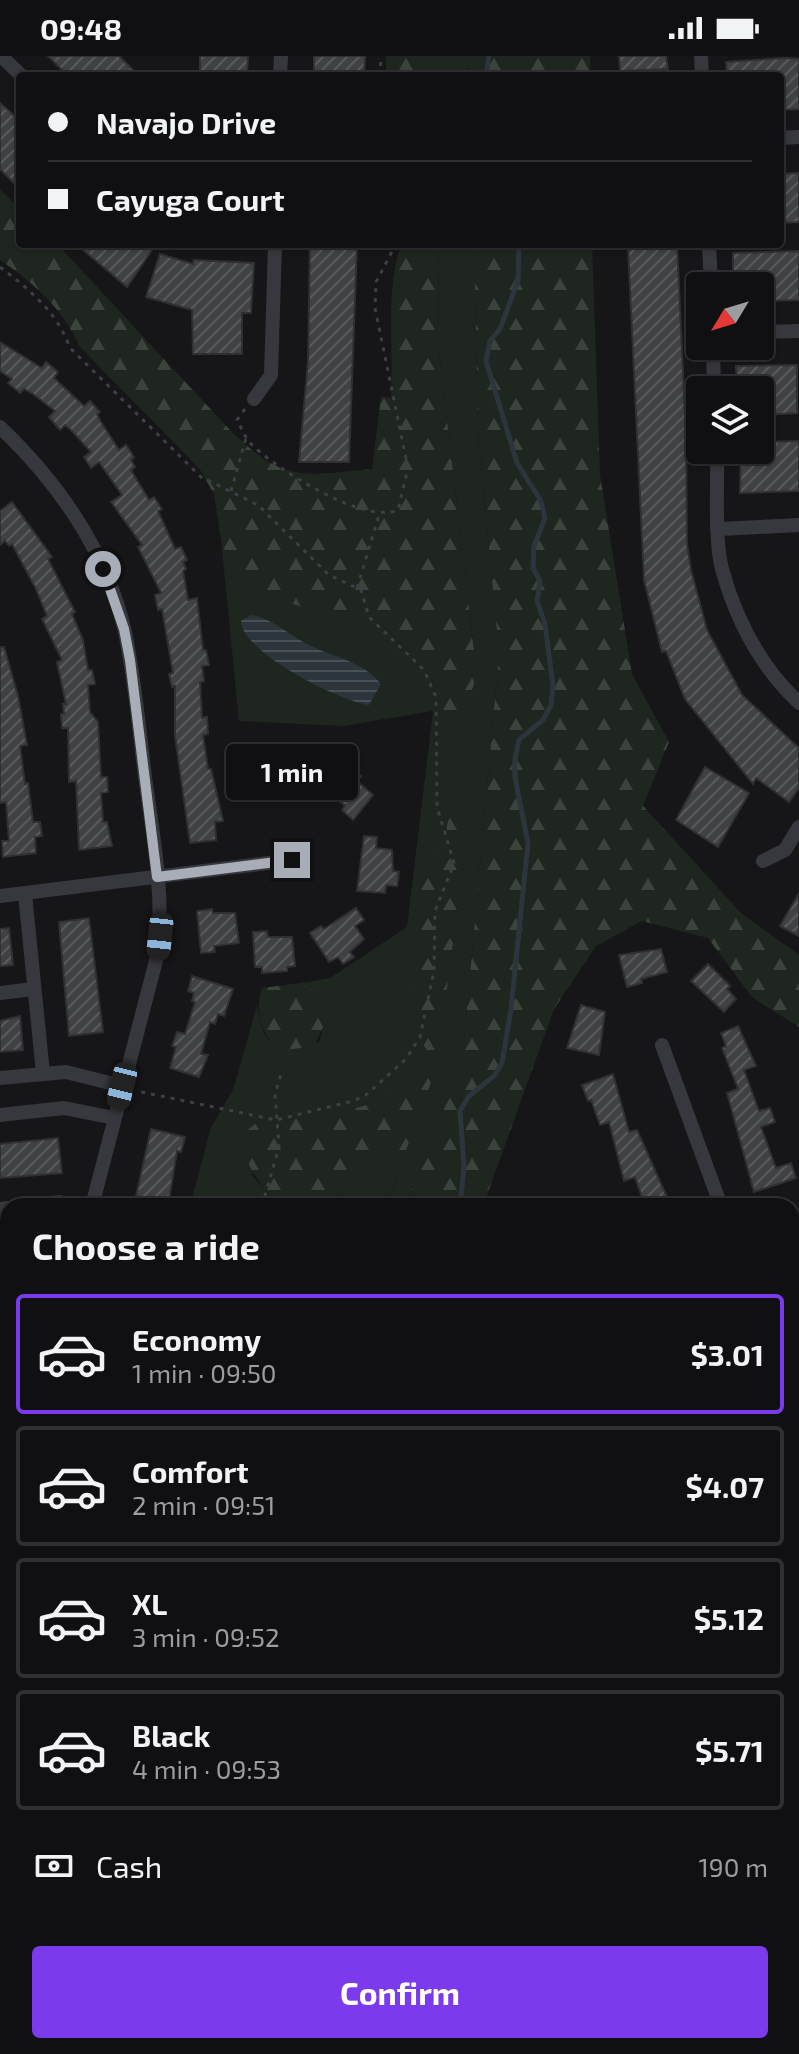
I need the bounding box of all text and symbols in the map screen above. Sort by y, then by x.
text: 09:48 [40,10,122,46]
text: Navajo Drive [96,104,276,140]
text: Cayuga Court [96,181,285,217]
north arrow [686,272,774,360]
map controls [686,272,774,464]
button: layers [686,376,774,464]
route start [85,551,121,587]
callout: 1 min [226,744,358,800]
text: 1 min [261,756,323,787]
route end [274,842,310,878]
car [146,911,174,961]
car [105,1060,139,1112]
text: Choose a ride [32,1224,260,1267]
icon: car [36,1318,108,1390]
text: Economy [132,1321,261,1357]
text: $3.01 [690,1336,764,1372]
text: 1 min · 09:50 [132,1357,277,1388]
icon: car [36,1450,108,1522]
text: Comfort [132,1453,249,1489]
text: $4.07 [685,1468,764,1504]
text: 2 min · 09:51 [132,1489,275,1520]
icon: car [36,1582,108,1654]
text: XL [132,1585,167,1621]
text: $5.12 [694,1600,764,1636]
text: 3 min · 09:52 [132,1621,280,1652]
icon: car [36,1714,108,1786]
text: Black [132,1717,210,1753]
text: $5.71 [695,1732,764,1768]
text: 4 min · 09:53 [132,1753,281,1784]
icon: cash [32,1844,76,1888]
text: Cash [96,1848,162,1884]
text: 190 m [699,1851,768,1882]
button: Confirm [32,1946,768,2038]

